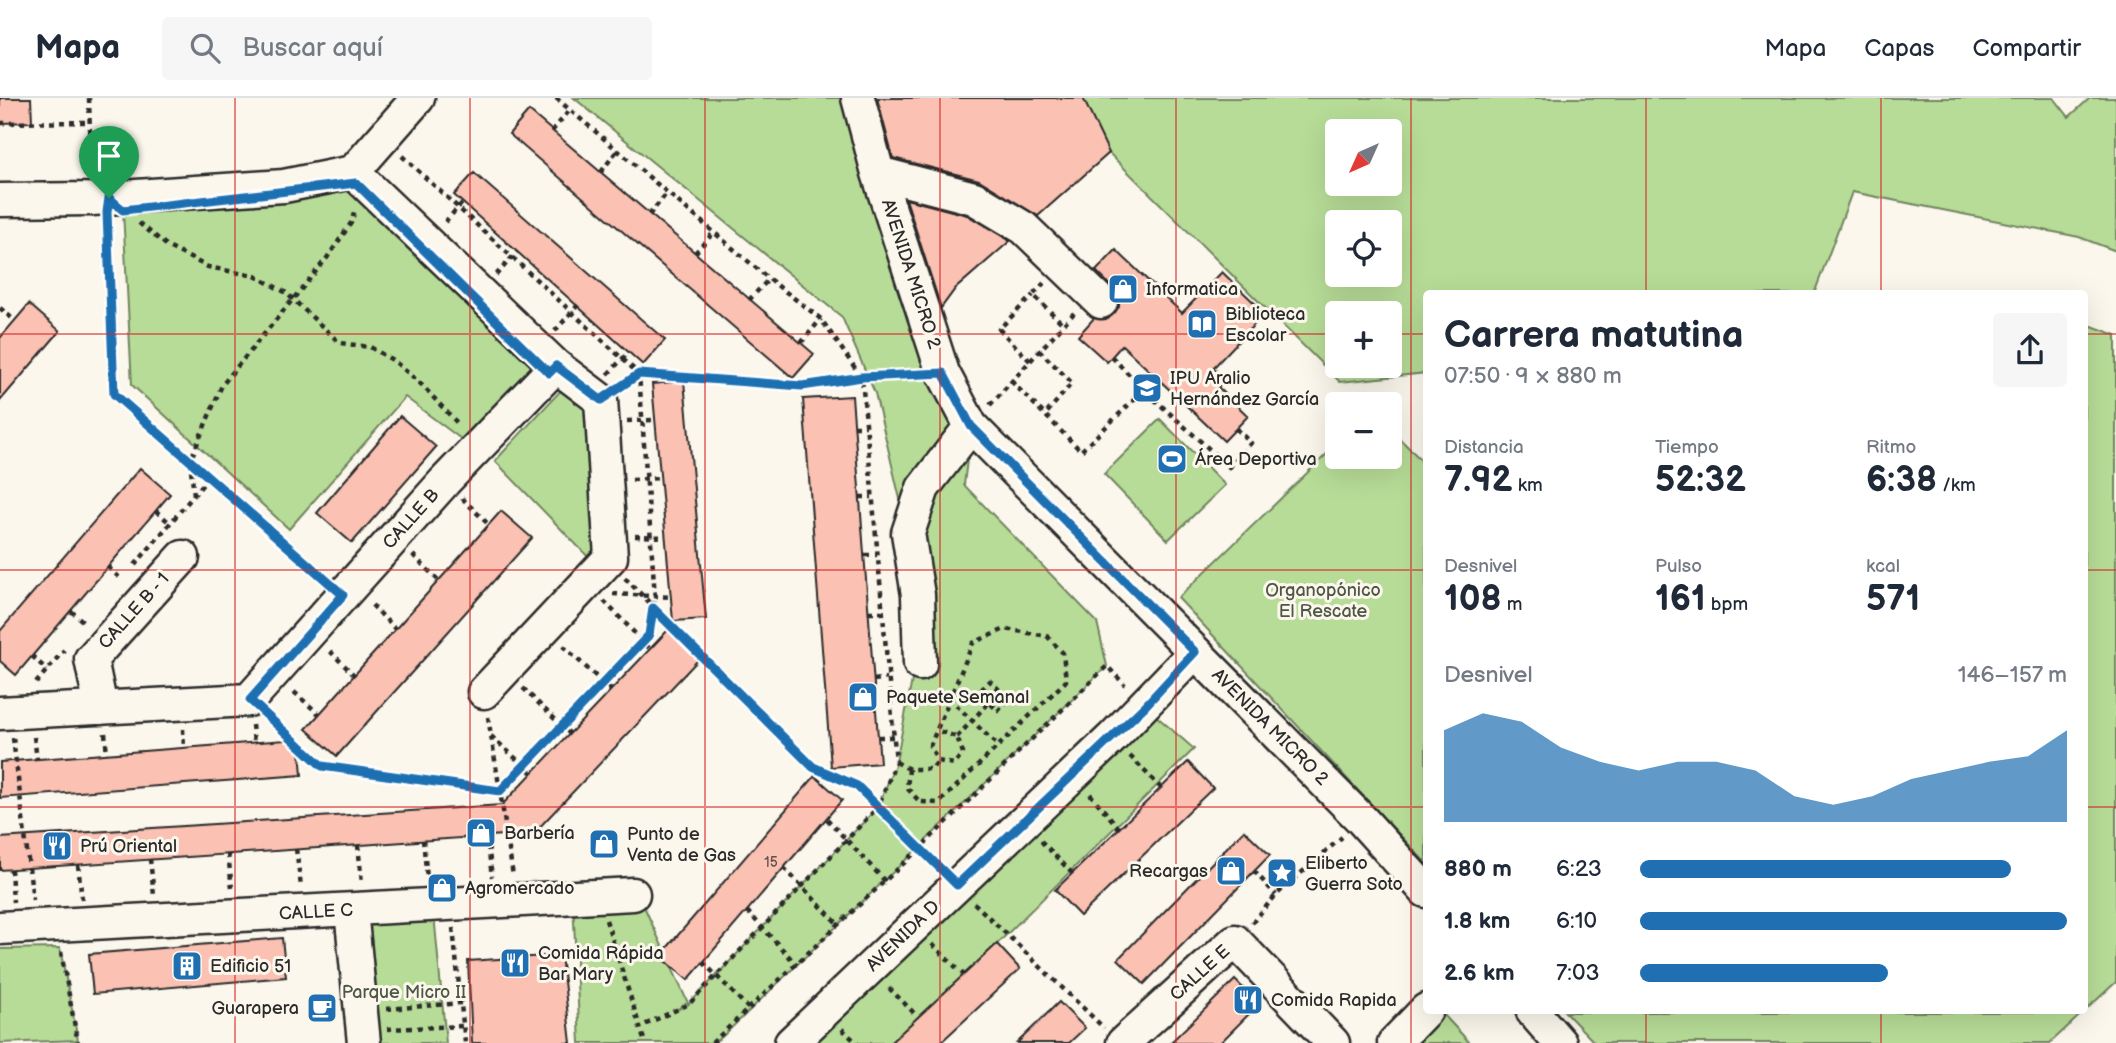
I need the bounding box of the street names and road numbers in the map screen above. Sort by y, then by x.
street label: AVENIDA MICRO 2 [877,197,945,352]
street label: CALLE B [379,485,443,553]
street label: CALLE B - 1 [94,569,174,653]
street label: AVENIDA MICRO 2 [1207,664,1333,790]
street label: AVENIDA D [862,896,944,976]
street label: CALLE C [278,900,354,924]
street label: CALLE E [1166,941,1234,1005]

